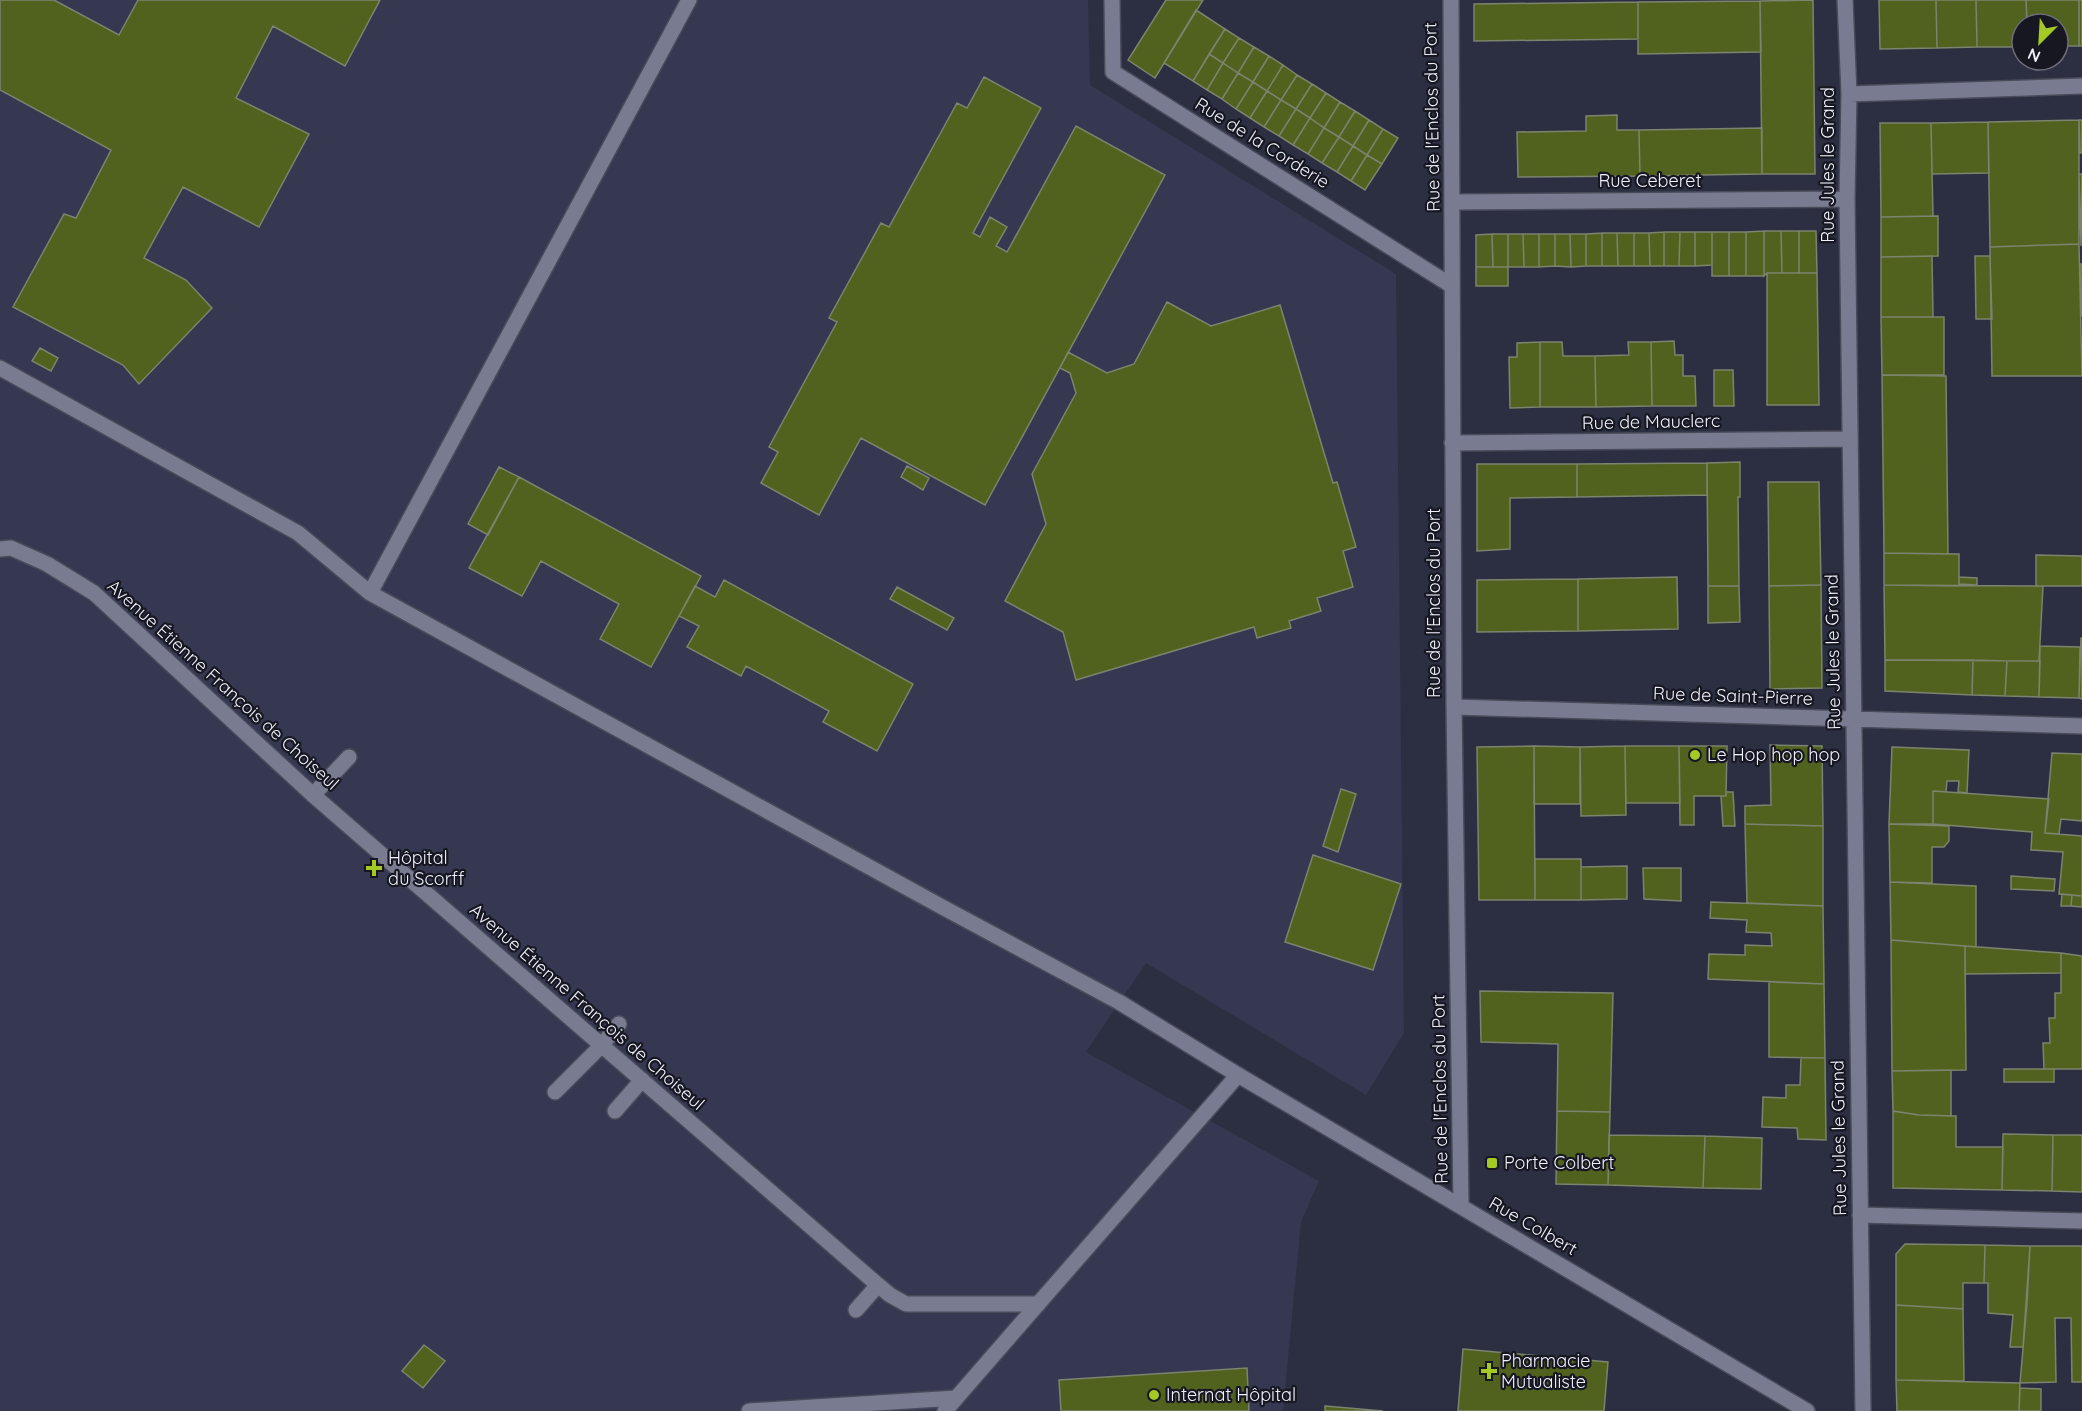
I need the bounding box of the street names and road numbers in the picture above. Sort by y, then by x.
street label: Rue de l'Enclos du Port [1418,22,1445,212]
street label: Rue Jules le Grand [1816,87,1839,243]
street label: Rue de la Corderie [1191,92,1334,193]
street label: Rue Ceberet [1598,169,1702,192]
street label: Rue de Mauclerc [1582,409,1720,434]
street label: Rue de l'Enclos du Port [1422,508,1445,698]
street label: Avenue Étienne François de Choiseul [103,574,344,795]
street label: Rue Jules le Grand [1820,574,1845,730]
street label: Rue de Saint-Pierre [1653,681,1813,710]
street label: Avenue Étienne François de Choiseul [465,898,710,1115]
street label: Rue de l'Enclos du Port [1426,994,1453,1184]
street label: Rue Jules le Grand [1826,1060,1851,1216]
street label: Rue Colbert [1485,1191,1581,1260]

